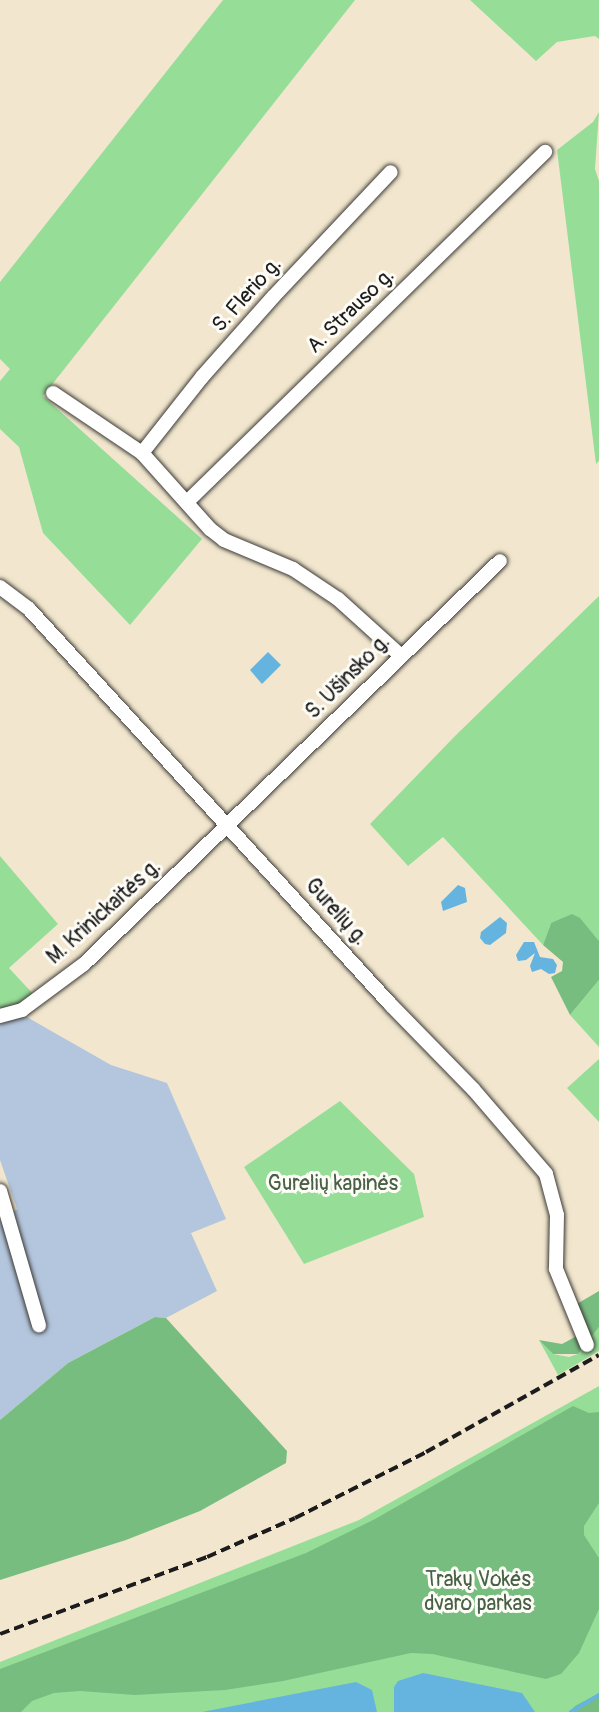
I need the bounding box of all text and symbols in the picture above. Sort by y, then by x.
street label: S. Flerio g. [207,253,287,337]
street label: A. Strauso g. [302,263,400,359]
street label: S. Ušinsko g. [301,630,395,724]
street label: M. Krinickaitės g. [42,854,166,970]
street label: Gurelių g. [299,873,373,951]
park label: Gurelių kapinės [268,1171,398,1197]
park label: Trakų Vokės dvaro parkas [424,1567,532,1617]

